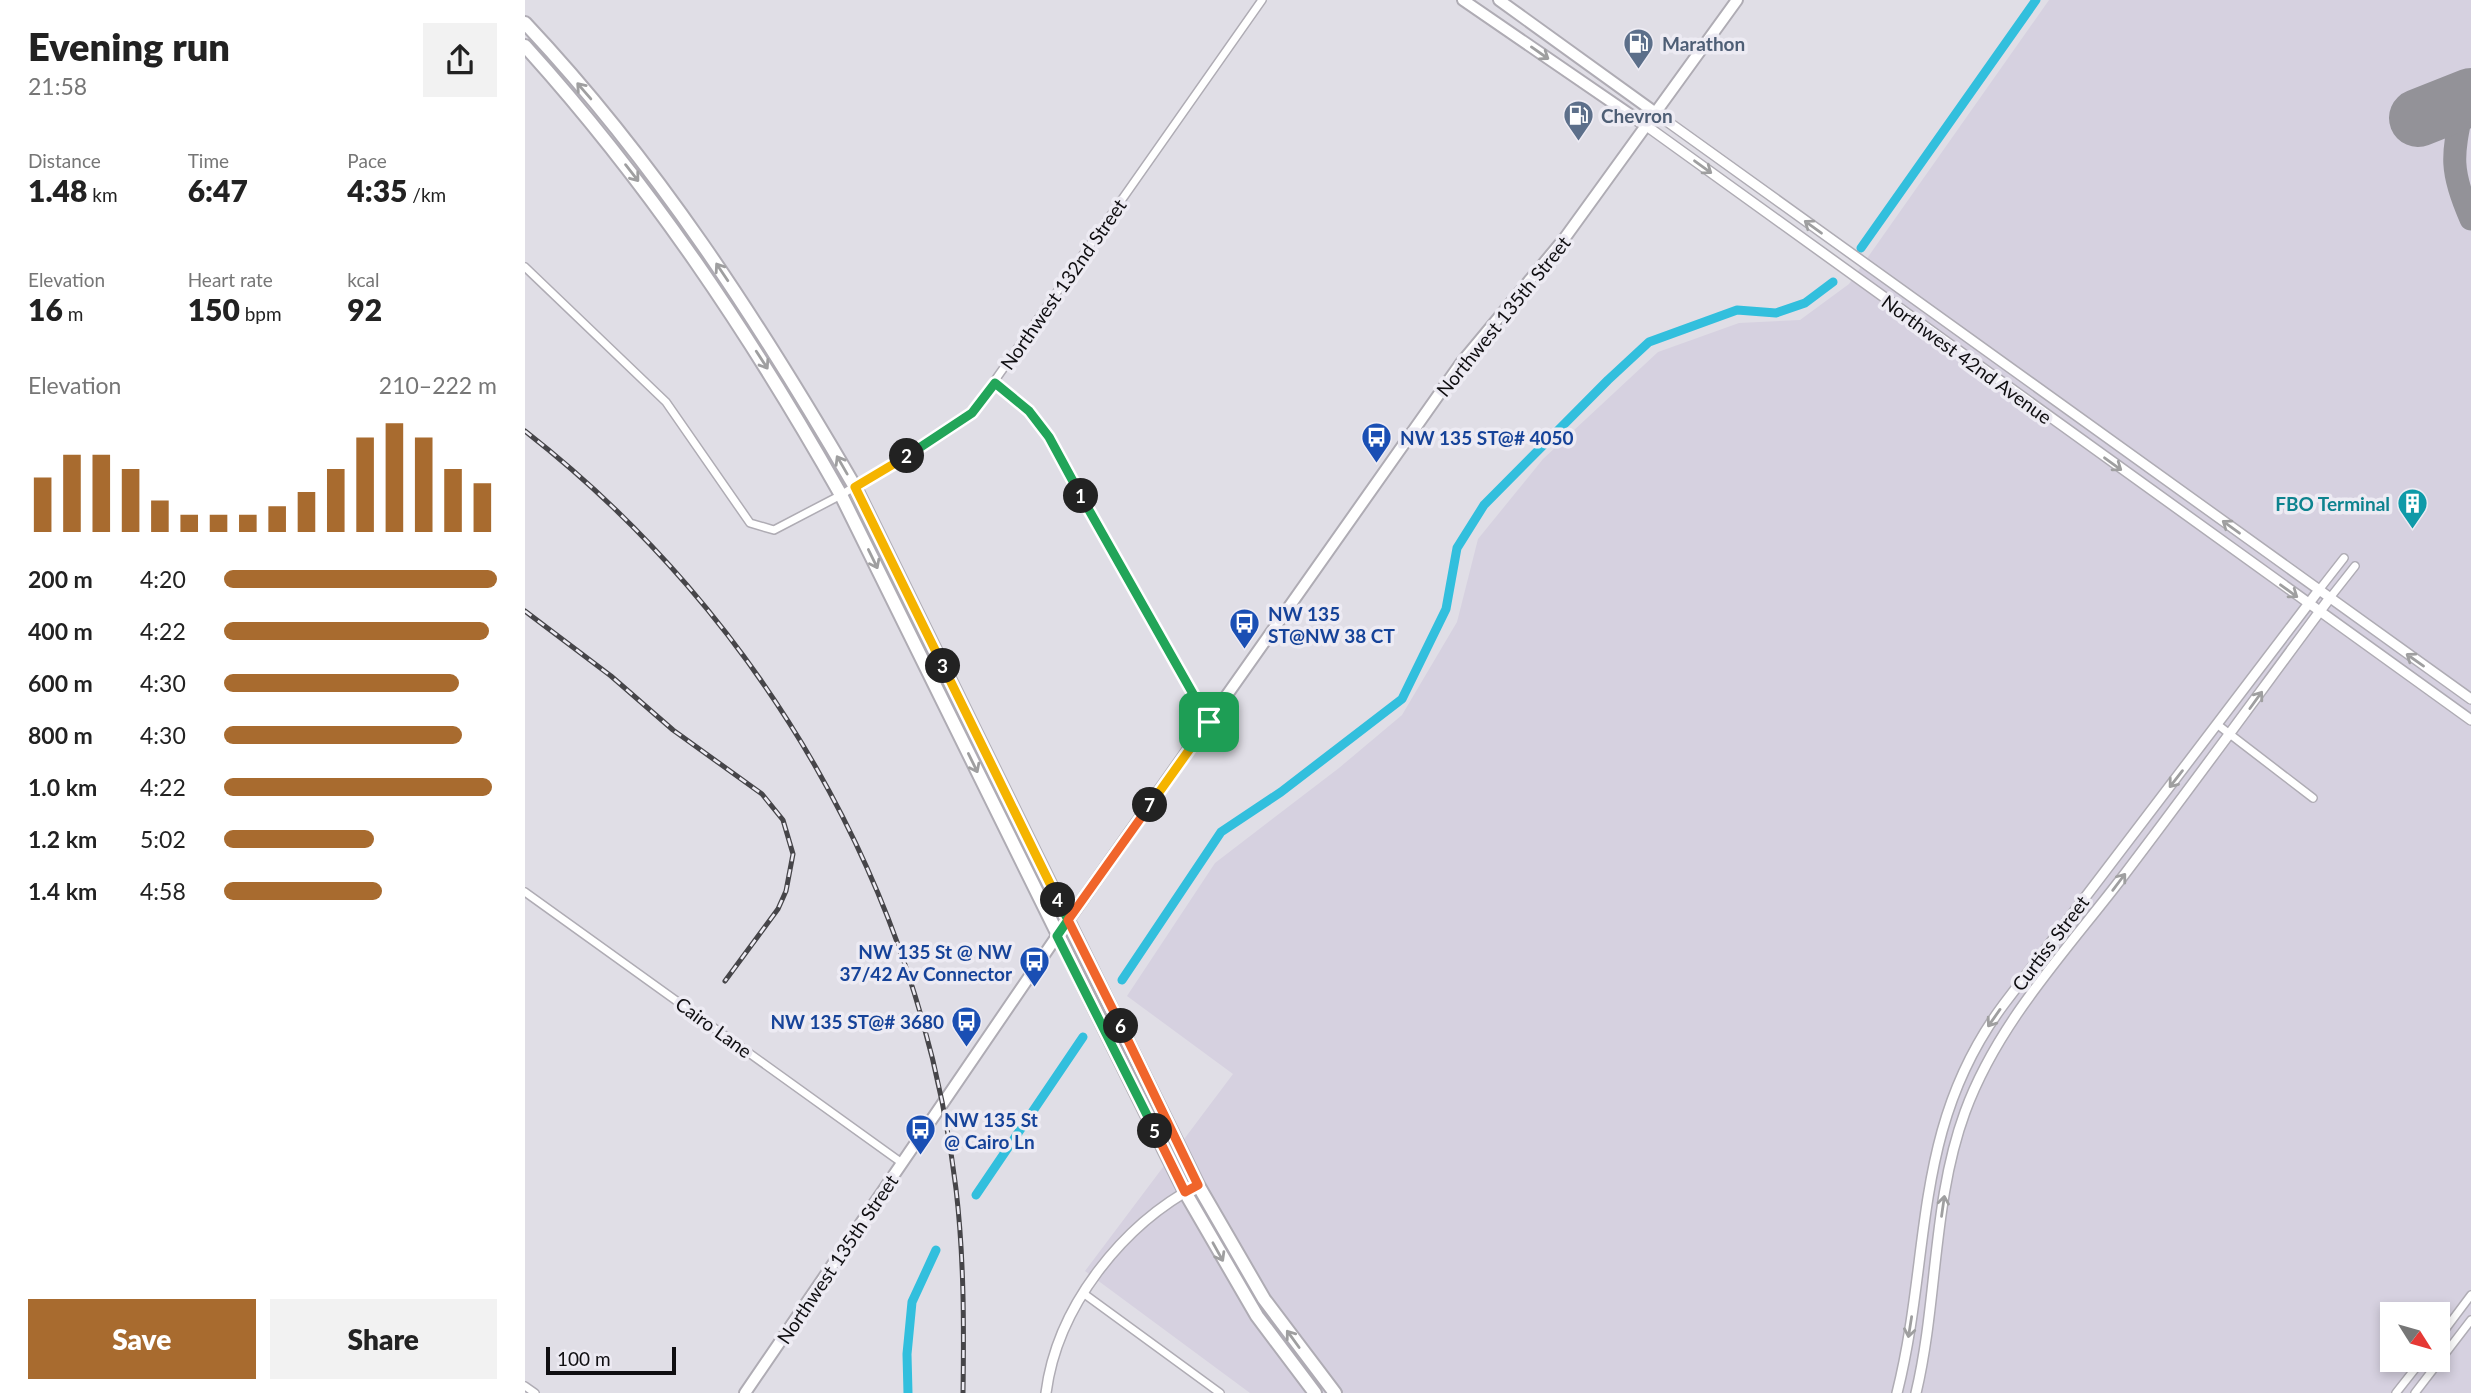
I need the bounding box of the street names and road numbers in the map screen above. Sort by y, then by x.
street label: Northwest 132nd Street [995,194,1131,374]
street label: Northwest 135th Street [1431,231,1575,401]
street label: Northwest 42nd Avenue [1878,290,2056,428]
street label: Curtiss Street [2007,891,2093,995]
street label: Cairo Lane [671,992,757,1062]
street label: Northwest 135th Street [772,1170,902,1348]

